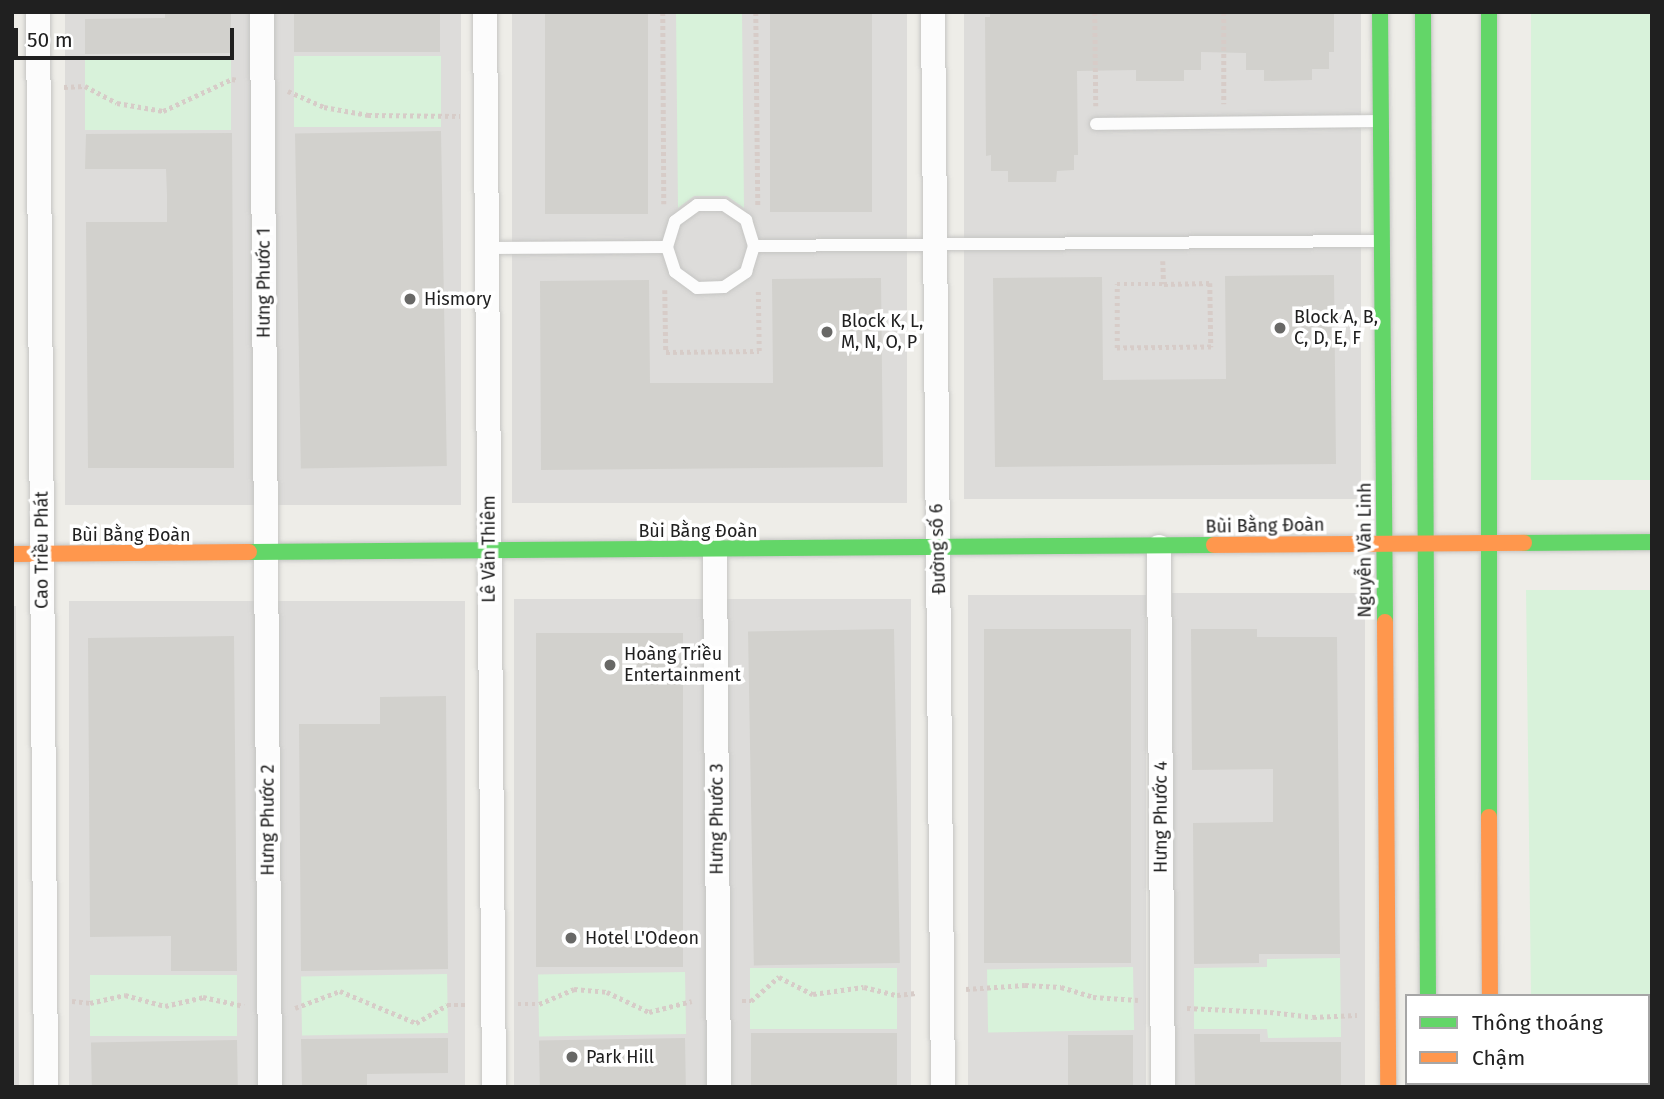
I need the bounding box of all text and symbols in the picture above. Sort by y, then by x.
scale bar [18,14,238,58]
text: 50 m [27,27,73,53]
street label: Hưng Phước 1 [253,228,275,338]
place label: Hismory [424,288,491,310]
marker: Hismory [402,291,418,307]
place label: Block A, B, C, D, E, F [1294,307,1378,350]
place label: Block K, L, M, N, O, P [841,311,923,354]
marker: Block A, B, C, D, E, F [1272,320,1288,336]
marker: Block K, L, M, N, O, P [819,324,835,340]
street label: Nguyễn Văn Linh [1354,482,1376,618]
street label: Cao Triều Phát [31,491,53,609]
street label: Lê Văn Thiêm [478,495,500,603]
street label: Đường số 6 [926,503,950,595]
street label: Bùi Bằng Đoàn [1205,514,1325,538]
street label: Bùi Bằng Đoàn [638,520,758,542]
street label: Bùi Bằng Đoàn [71,524,191,546]
place label: Hoàng Triều Entertainment [624,644,741,686]
marker: Hoàng Triều Entertainment [602,657,618,673]
street label: Hưng Phước 4 [1150,761,1172,873]
street label: Hưng Phước 3 [706,763,728,875]
street label: Hưng Phước 2 [257,764,279,876]
place label: Hotel L'Odeon [585,927,699,949]
marker: Hotel L'Odeon [563,930,579,946]
legend [1405,994,1650,1085]
text: Thông thoáng [1472,1010,1603,1036]
text: Chậm [1472,1045,1525,1071]
place label: Park Hill [586,1046,654,1068]
marker: Park Hill [564,1049,580,1065]

